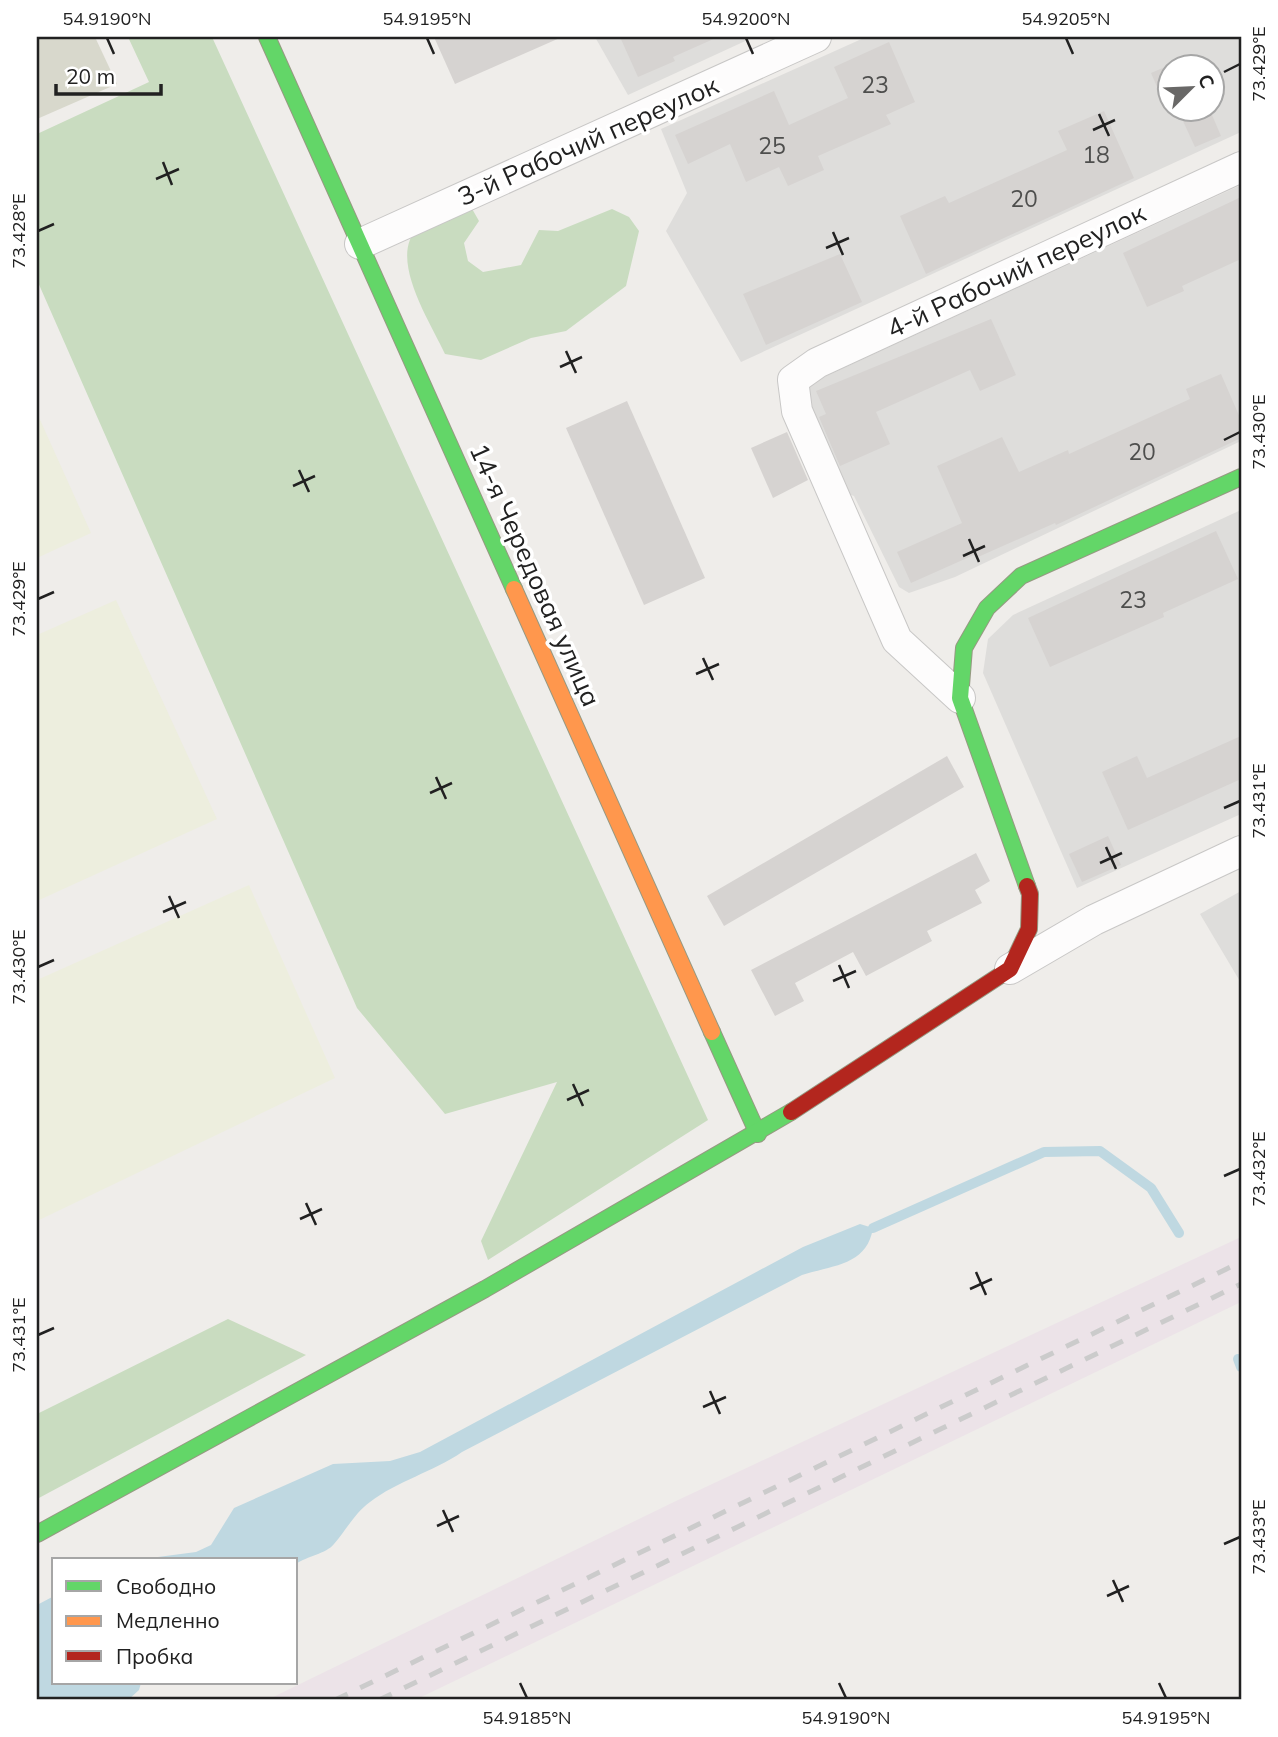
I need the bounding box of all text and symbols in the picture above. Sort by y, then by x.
text: 54.9190°N [62,7,152,30]
text: 54.9195°N [382,7,472,30]
text: 54.9200°N [701,7,791,30]
text: 54.9205°N [1021,7,1111,30]
text: 73.429°E [1247,26,1270,102]
scale bar [56,52,161,96]
north arrow [1156,52,1226,122]
text: 20 m [66,63,115,89]
street label: 3-й Рабочий переулок [452,68,723,213]
house number: 23 [861,70,889,99]
text: С [1193,70,1220,92]
house number: 25 [758,131,786,160]
house number: 18 [1082,140,1110,169]
house number: 20 [1010,184,1038,213]
text: 73.428°E [7,193,30,269]
street label: 4-й Рабочий переулок [881,196,1150,345]
text: 73.430°E [1247,394,1270,470]
house number: 20 [1128,437,1156,466]
street label: 14-я Чередовая улица [463,438,608,711]
text: 73.429°E [7,561,30,637]
house number: 23 [1119,585,1147,614]
text: 73.431°E [1247,763,1270,839]
text: 73.430°E [7,929,30,1005]
text: 73.432°E [1247,1131,1270,1207]
text: 73.431°E [7,1297,30,1373]
text: 73.433°E [1247,1499,1270,1575]
legend [52,1558,298,1684]
text: Свободно [116,1573,216,1599]
text: Медленно [116,1607,220,1633]
text: Пробка [116,1643,193,1669]
text: 54.9185°N [482,1706,572,1729]
text: 54.9190°N [801,1706,891,1729]
text: 54.9195°N [1121,1706,1211,1729]

